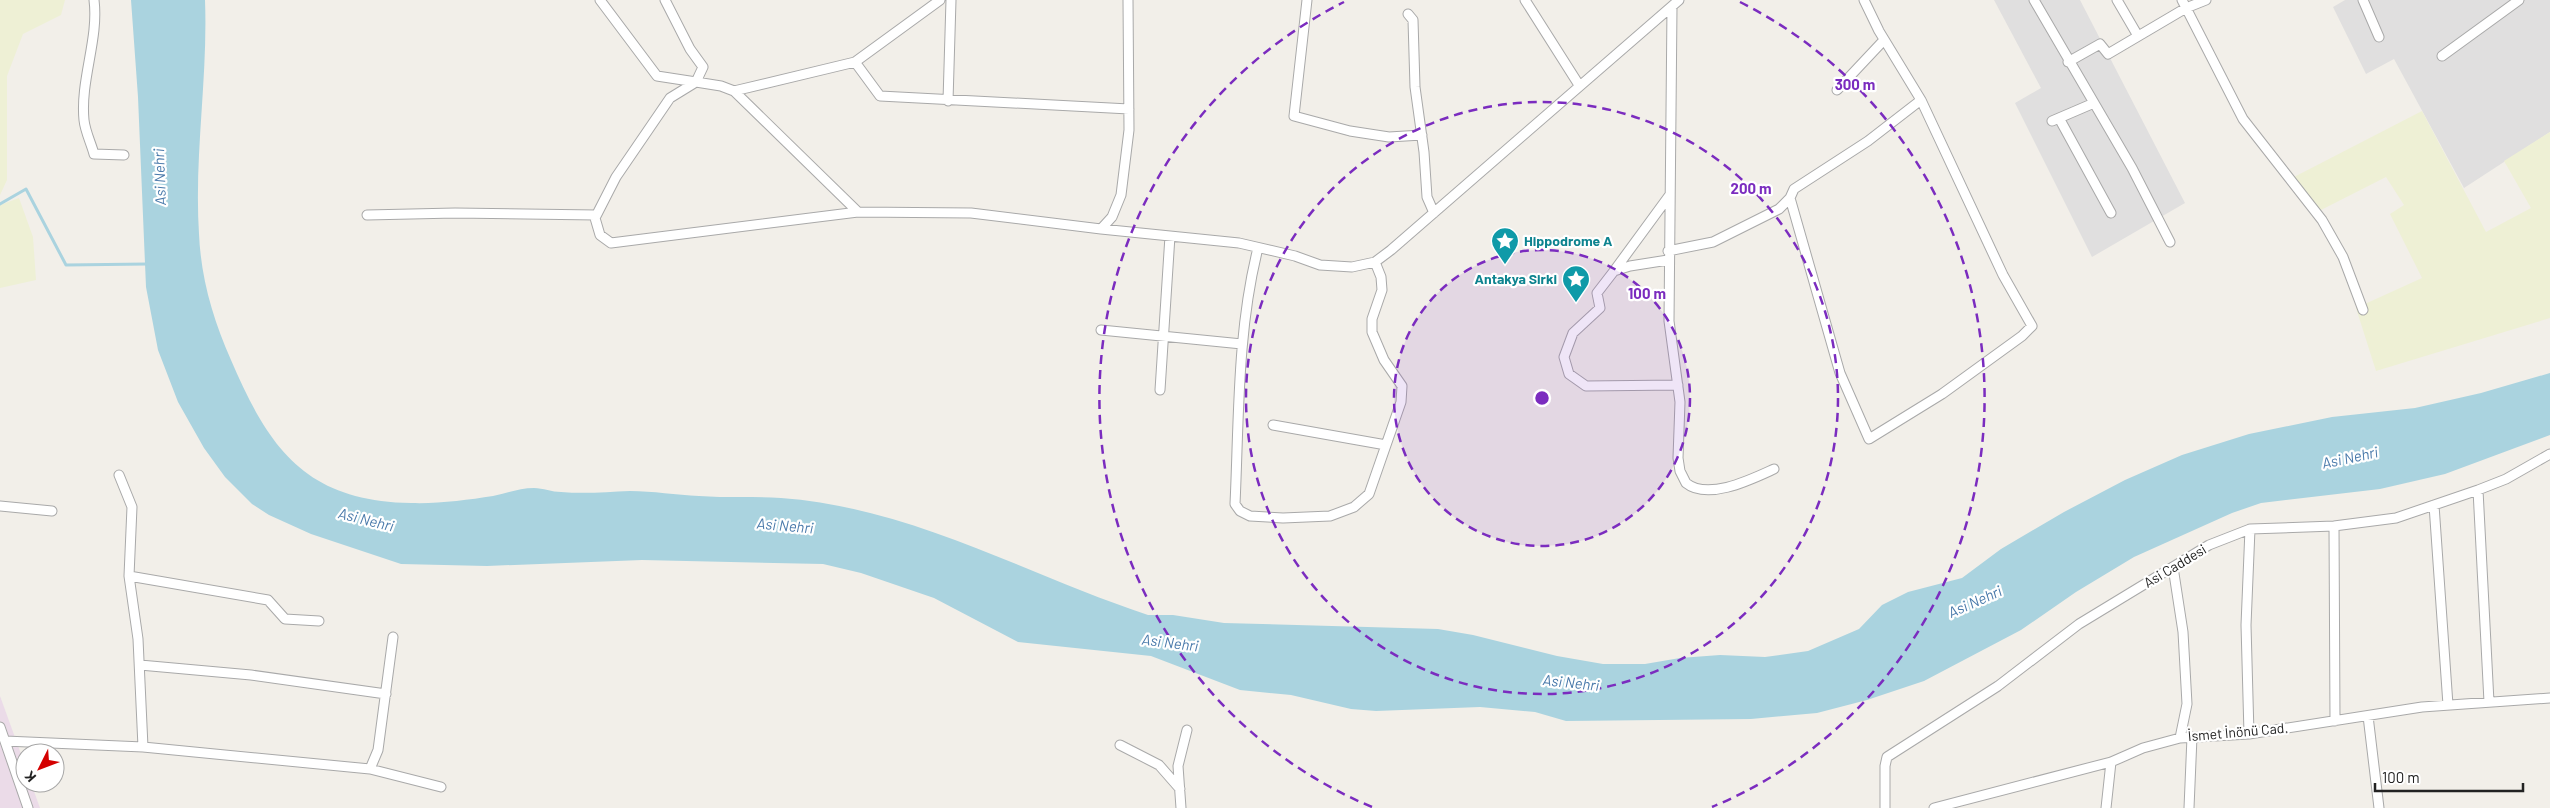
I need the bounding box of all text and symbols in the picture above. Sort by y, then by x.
text: 300 m [1835,75,1875,93]
water label: Asi Nehri [149,148,169,206]
text: 200 m [1730,179,1772,197]
place icon: Hippodrome A [1490,226,1520,265]
place label: Hippodrome A [1524,232,1613,249]
place icon: Antakya Sirki [1561,264,1591,303]
place label: Antakya Sirki [1475,270,1557,287]
text: 100 m [1628,284,1666,302]
centre of rings [1533,389,1551,407]
water label: Asi Nehri [2320,442,2380,472]
water label: Asi Nehri [336,503,396,535]
water label: Asi Nehri [756,514,814,536]
street label: Asi Caddesi [2140,540,2209,591]
water label: Asi Nehri [1945,581,2005,621]
water label: Asi Nehri [1141,630,1200,654]
water label: Asi Nehri [1542,670,1601,694]
street label: İsmet İnönü Cad. [2187,719,2289,744]
north arrow [15,743,65,793]
scale bar [2375,760,2522,792]
text: K [21,768,39,786]
text: 100 m [2382,768,2420,786]

